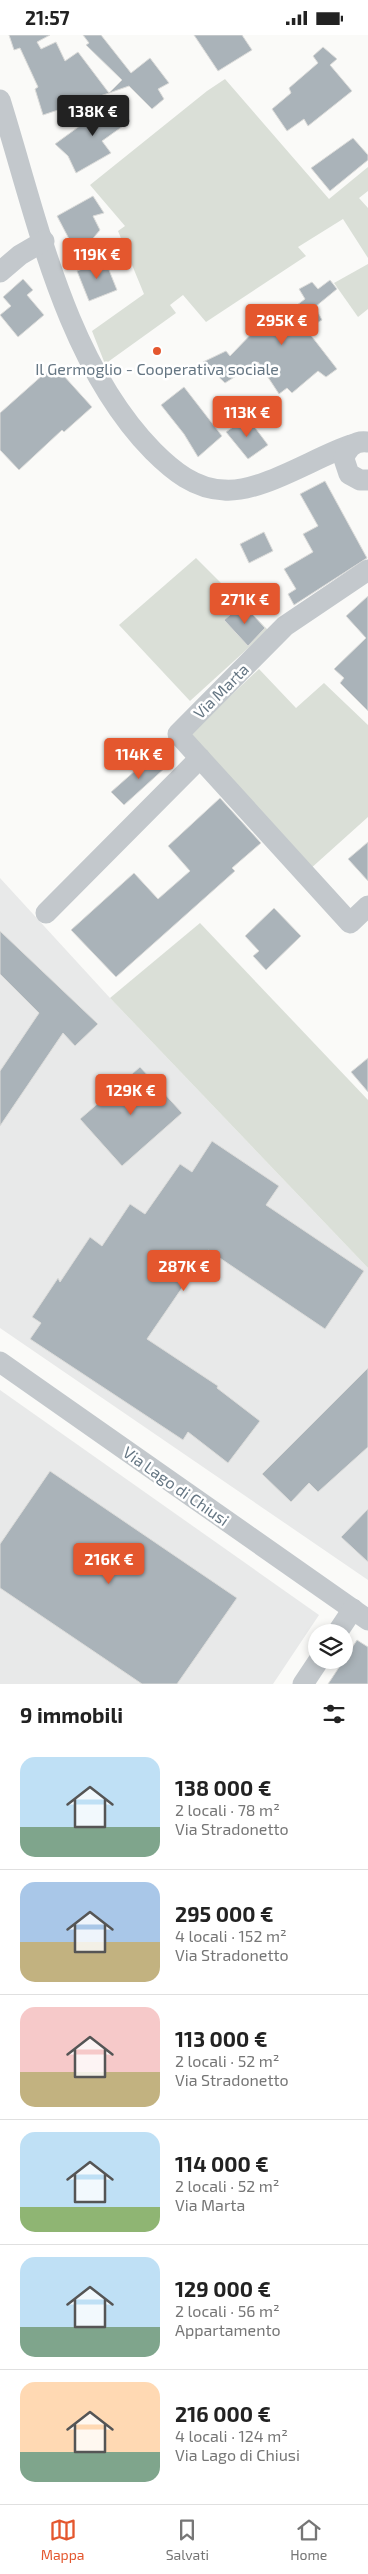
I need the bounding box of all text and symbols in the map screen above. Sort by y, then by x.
text: 21:57 [25,6,70,29]
pin: 138K € [52,94,134,137]
text: 138K € [68,101,118,120]
pin: 119K € [56,237,138,280]
text: 119K € [74,244,120,263]
pin: 295K € [241,303,323,346]
text: 295K € [256,310,308,329]
marker: Il Germoglio - Cooperativa sociale [151,345,163,357]
place label: Il Germoglio - Cooperativa sociale [35,359,279,378]
pin: 113K € [206,395,288,438]
text: 113K € [224,402,270,421]
pin: 271K € [204,583,286,625]
text: 271K € [221,589,269,608]
street label: Via Marta [189,659,252,722]
pin: 114K € [98,737,180,780]
text: 114K € [115,744,163,763]
pin: 129K € [90,1073,172,1116]
text: 129K € [106,1080,156,1099]
pin: 287K € [143,1249,225,1292]
text: 287K € [158,1256,210,1275]
street label: Via Lago di Chiusi [120,1442,233,1529]
pin: 216K € [68,1543,150,1585]
text: 216K € [84,1549,134,1568]
map controls [308,1624,353,1669]
button: layers [308,1624,353,1669]
icon: filters [320,1700,348,1728]
text: 9 immobili [20,1702,123,1727]
text: 138 000 € [175,1775,271,1800]
icon: home [60,1777,120,1837]
text: 2 locali · 78 m² [175,1800,280,1819]
text: Via Stradonetto [175,1819,289,1838]
text: 295 000 € [175,1901,274,1926]
icon: home [60,1902,120,1962]
text: 4 locali · 152 m² [175,1926,287,1945]
text: Via Stradonetto [175,1945,289,1964]
text: 113 000 € [175,2026,267,2051]
icon: home [60,2027,120,2087]
text: 2 locali · 52 m² [175,2051,279,2070]
text: Via Stradonetto [175,2070,289,2089]
text: 114 000 € [175,2151,269,2176]
icon: home [60,2152,120,2212]
text: 2 locali · 52 m² [175,2176,279,2195]
text: Via Marta [175,2195,245,2214]
text: 129 000 € [175,2276,271,2301]
icon: home [60,2277,120,2337]
text: 2 locali · 56 m² [175,2301,280,2320]
text: Appartamento [175,2320,281,2339]
text: 216 000 € [175,2401,271,2426]
icon: home [60,2402,120,2462]
text: 4 locali · 124 m² [175,2426,288,2445]
text: Via Lago di Chiusi [175,2445,300,2464]
tab: Mappa [41,2516,85,2563]
tab: Salvati [166,2516,209,2563]
tab: Home [290,2516,327,2563]

